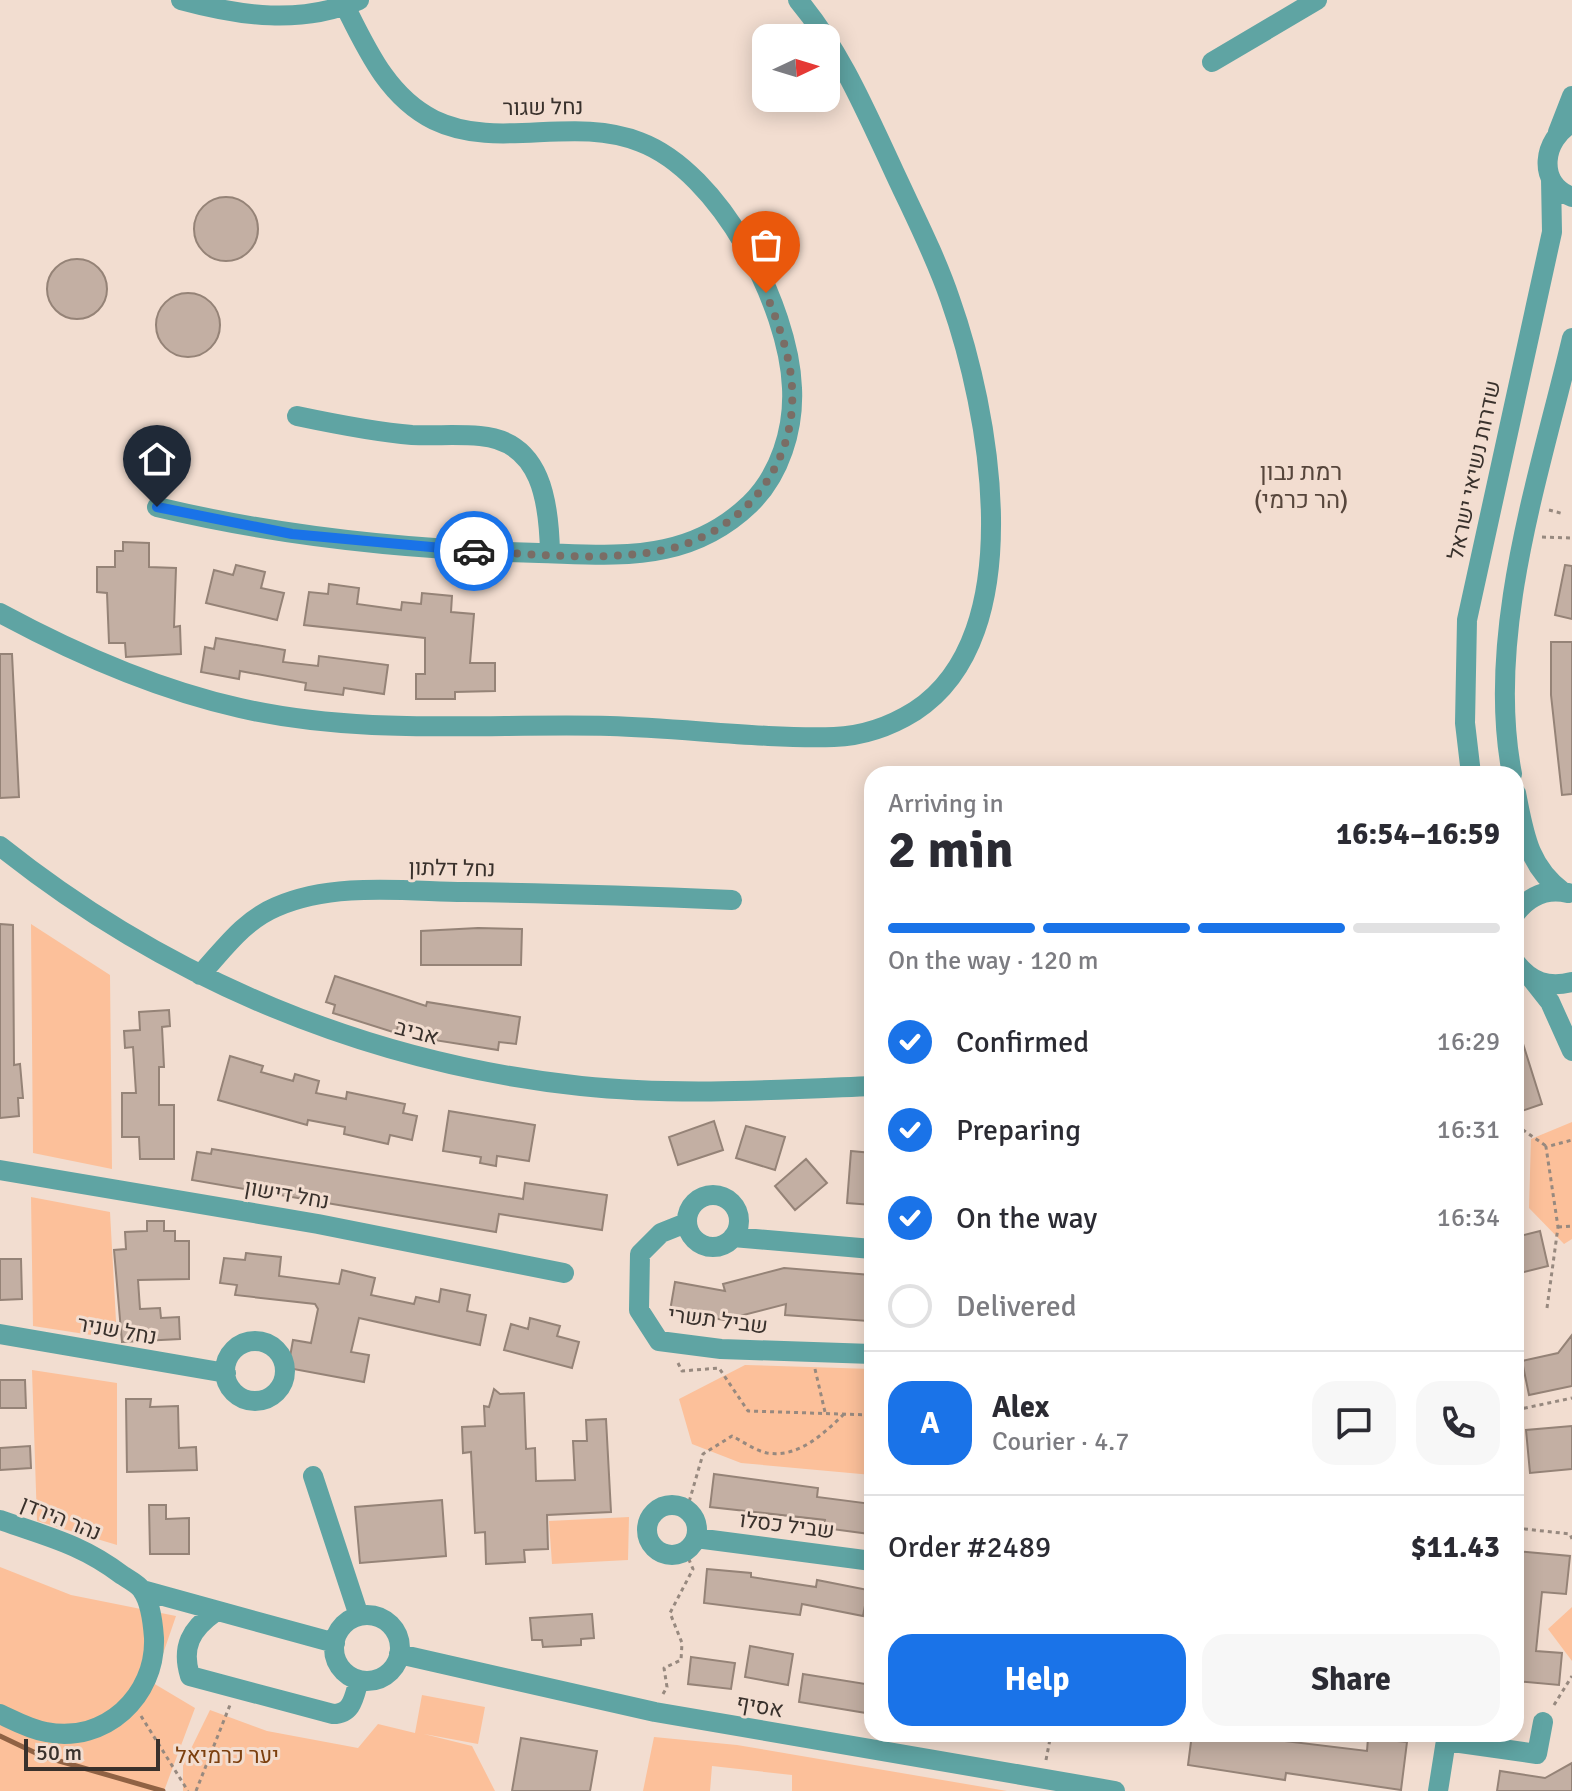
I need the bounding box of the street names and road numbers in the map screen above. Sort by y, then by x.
street label: נחל שגור [502,93,584,121]
street label: שדרות נשיאי ישראל [1442,378,1506,562]
street label: נחל דלתון [408,854,496,882]
street label: אביב [392,1013,442,1051]
street label: נחל דישון [242,1173,332,1215]
street label: שביל תשרי [666,1300,770,1340]
street label: נחל שניר [75,1310,159,1350]
street label: נהר הירדן [17,1490,105,1546]
street label: שביל כסלו [738,1506,836,1544]
street label: אסיף [734,1689,786,1723]

